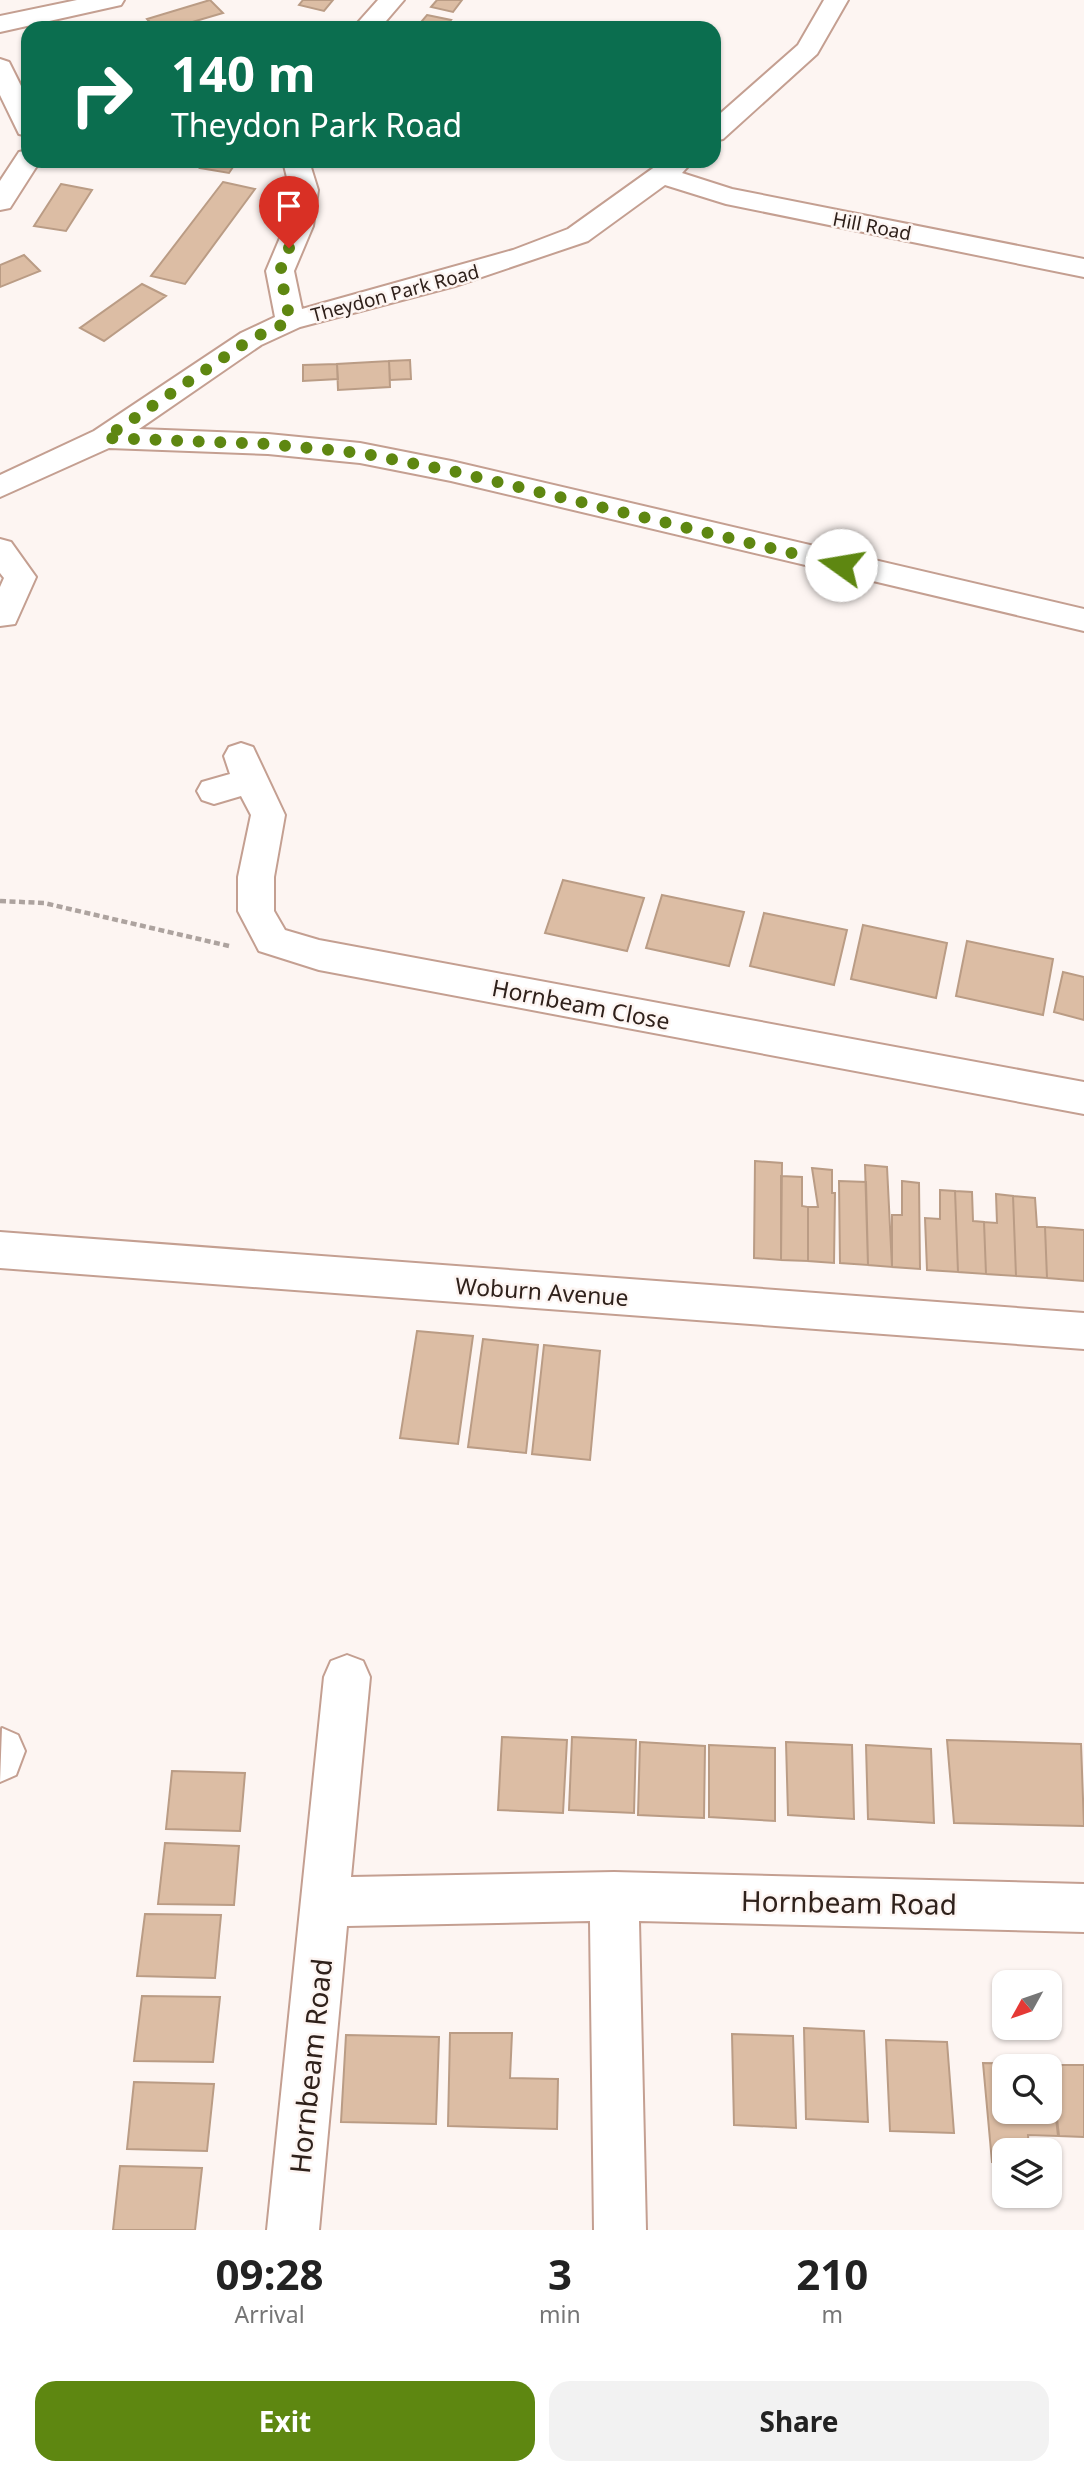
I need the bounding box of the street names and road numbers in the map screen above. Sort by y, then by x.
street label: Hill Road [831,206,913,246]
street label: Theydon Park Road [308,258,482,328]
street label: Hornbeam Close [489,971,673,1037]
street label: Woburn Avenue [454,1269,630,1313]
street label: Hornbeam Road [741,1881,957,1923]
street label: Hornbeam Road [280,1957,340,2175]

